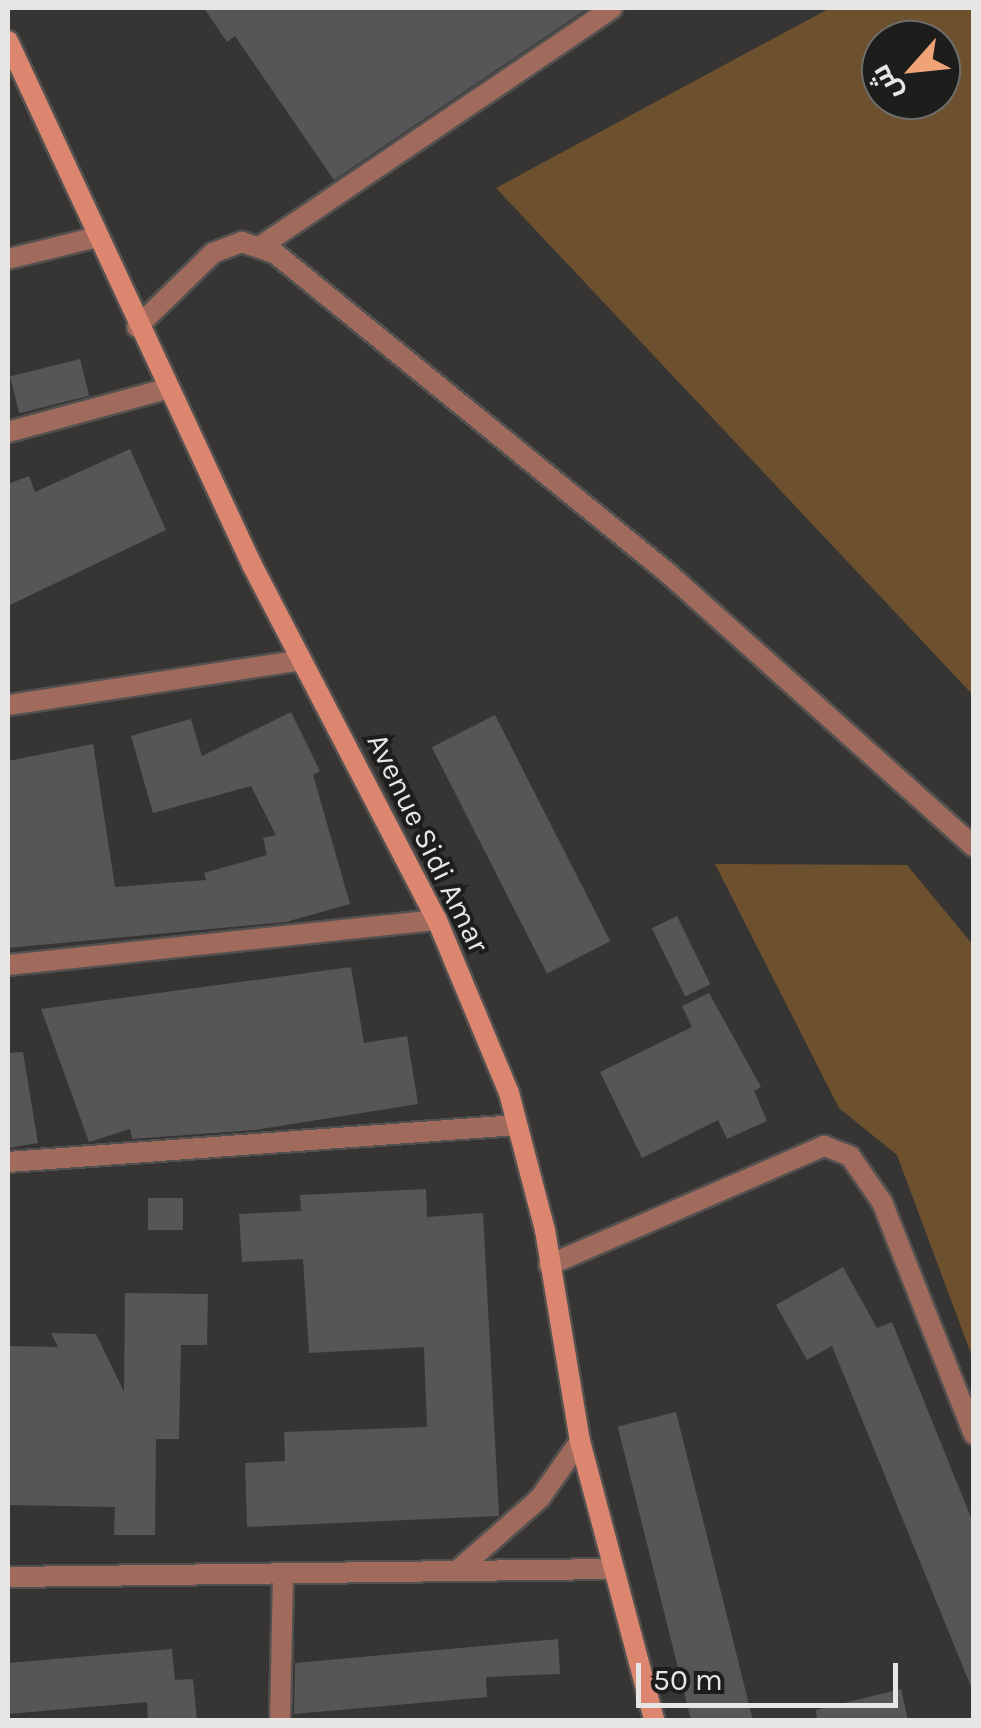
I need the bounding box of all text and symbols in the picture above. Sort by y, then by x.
north arrow [861,20,961,120]
text: ش [863,59,908,106]
street label: Avenue Sidi Amar [359,728,497,958]
scale bar [641,1643,904,1705]
text: 50 m [653,1662,723,1698]

